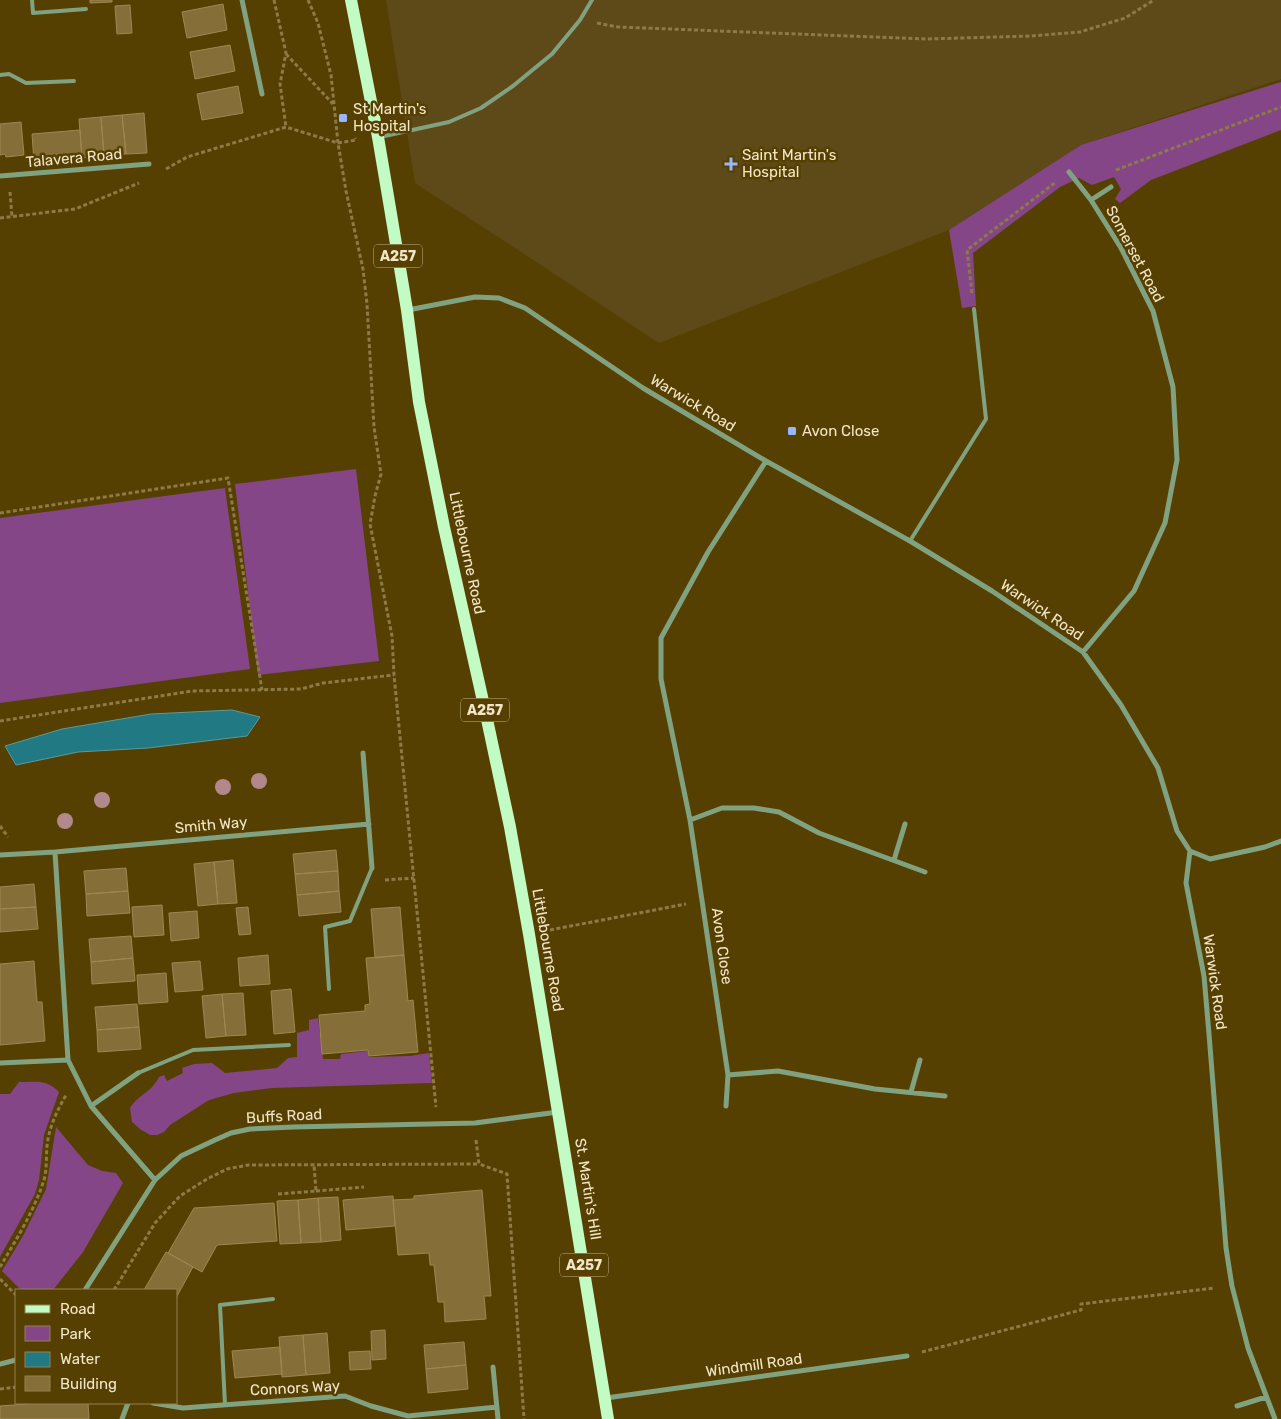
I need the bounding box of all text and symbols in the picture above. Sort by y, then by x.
place label: St Martin's Hospital [353,100,427,135]
marker: St Martin's Hospital [337,112,349,124]
street label: Talavera Road [25,145,123,171]
place label: Saint Martin's Hospital [742,146,837,181]
marker: Saint Martin's Hospital [724,157,738,171]
street label: Somerset Road [1102,203,1168,305]
road number: A257 [374,245,422,268]
street label: Warwick Road [647,370,739,436]
place label: Avon Close [802,422,879,440]
marker: Avon Close [786,425,798,437]
street label: Littlebourne Road [445,490,489,616]
street label: Warwick Road [997,576,1087,644]
road number: A257 [461,698,509,722]
street label: Smith Way [174,813,248,837]
street label: Littlebourne Road [528,887,568,1013]
street label: Avon Close [708,906,736,986]
street label: Warwick Road [1199,933,1231,1031]
street label: Buffs Road [245,1105,323,1127]
street label: St. Martin's Hill [571,1137,605,1241]
road number: A257 [560,1254,608,1276]
legend [15,1289,178,1404]
text: Road [60,1300,96,1318]
text: Park [60,1325,91,1343]
street label: Windmill Road [705,1349,803,1381]
text: Water [60,1350,100,1368]
text: Building [60,1375,117,1393]
street label: Connors Way [249,1377,341,1399]

